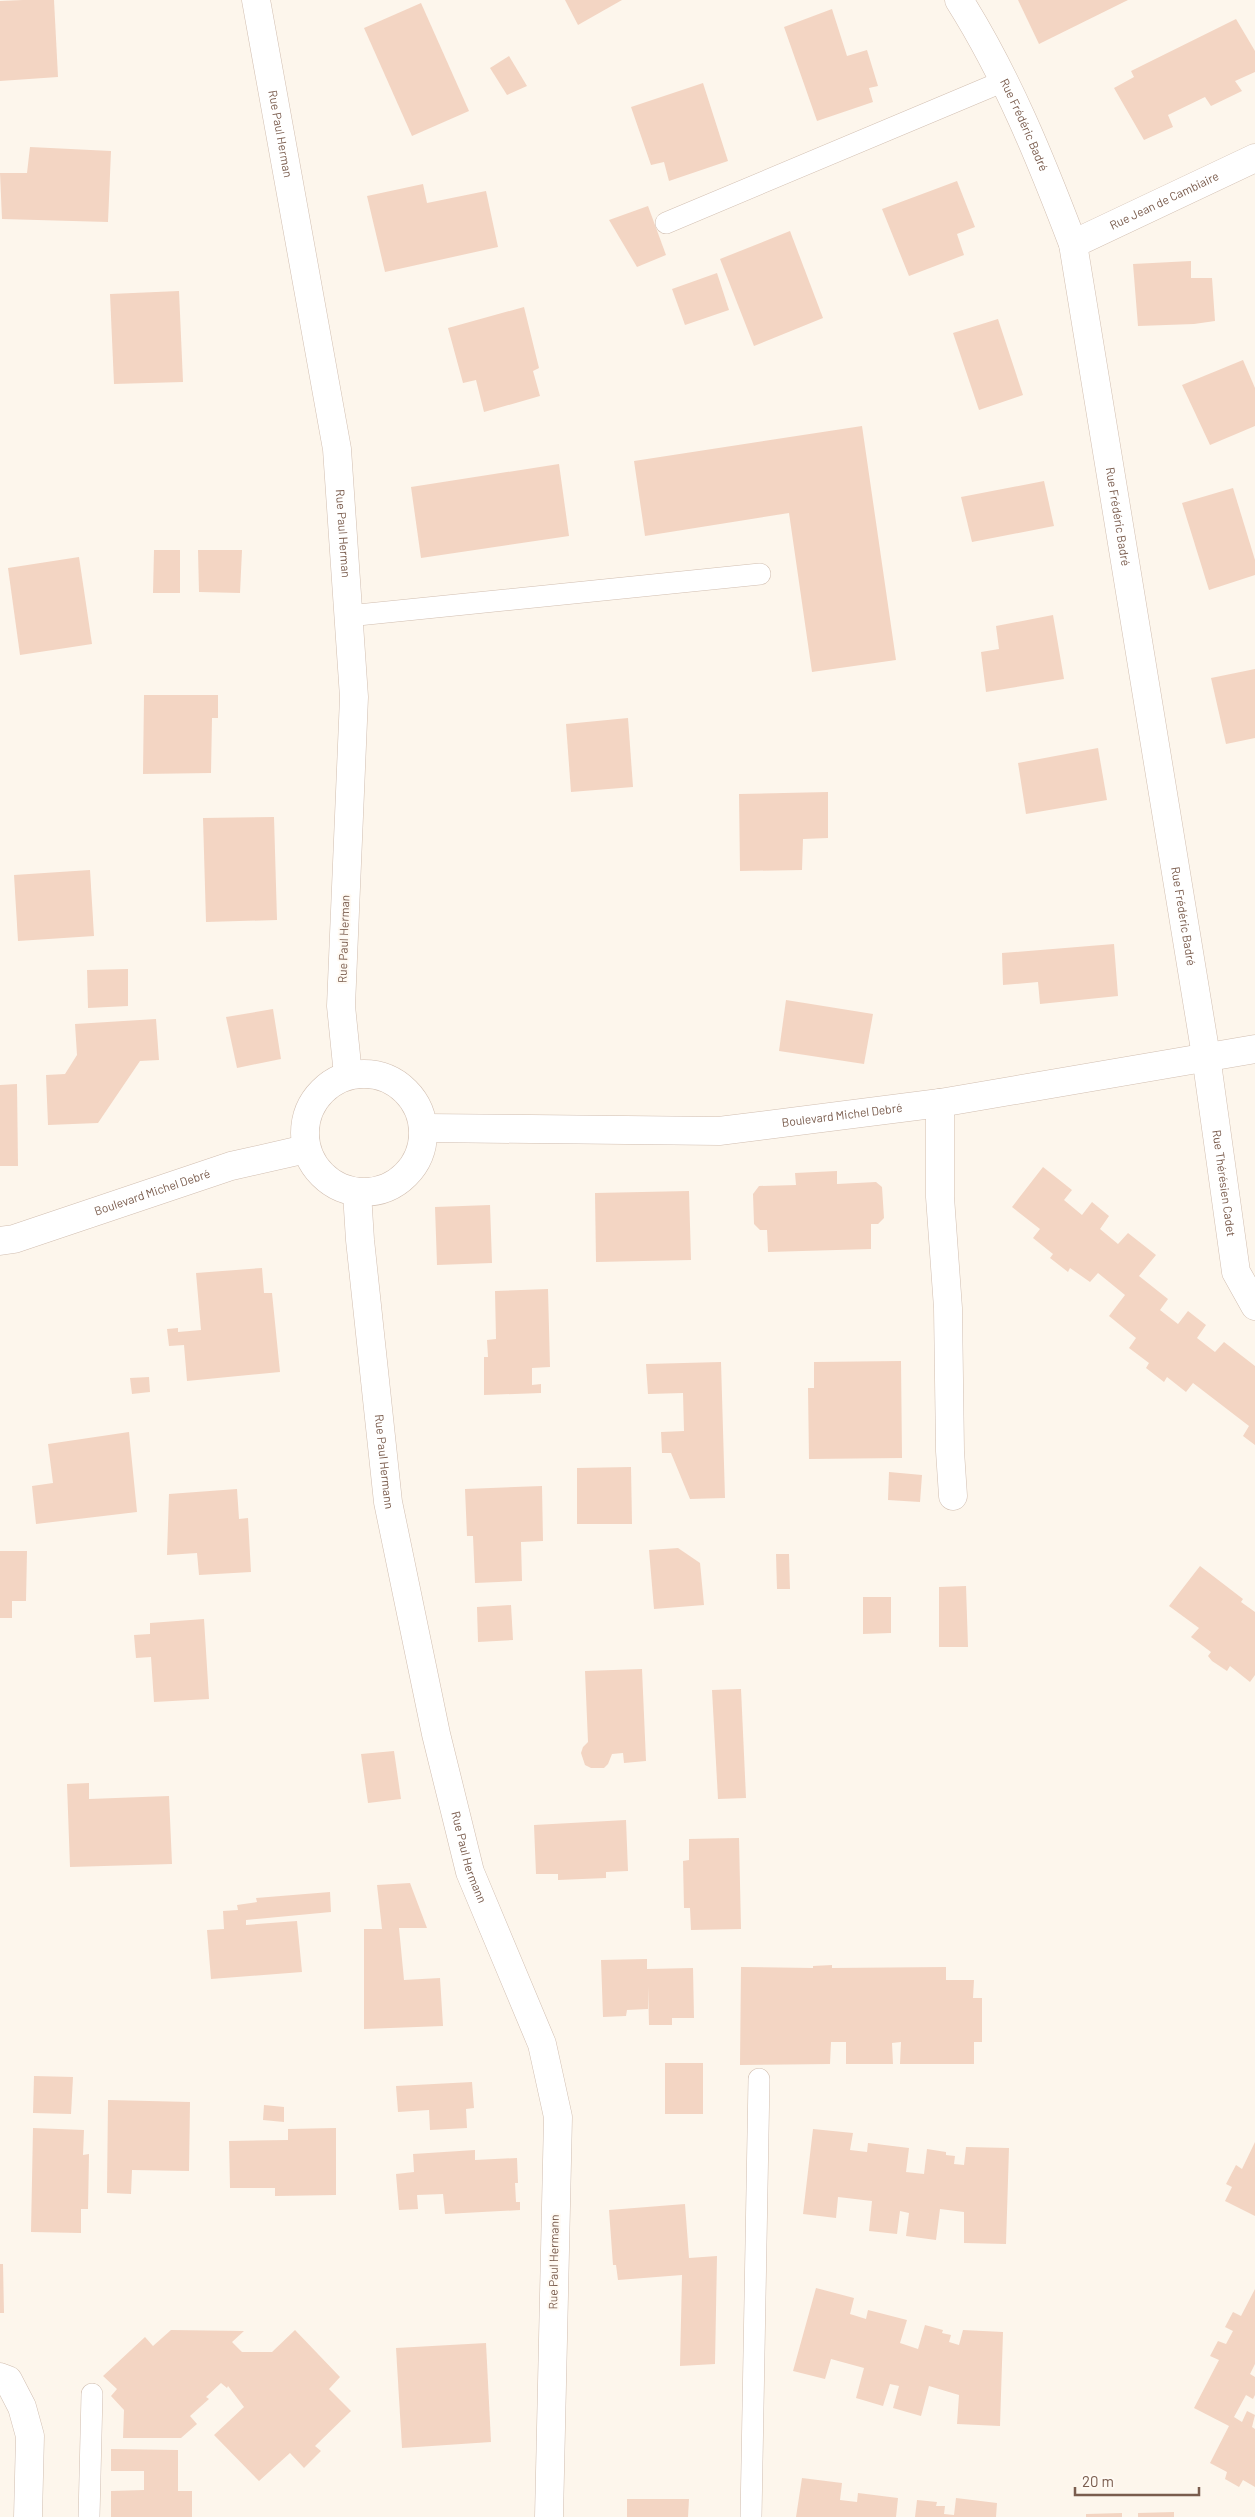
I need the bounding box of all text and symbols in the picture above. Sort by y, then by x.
street label: Rue Frédéric Badré [998,76,1052,173]
street label: Rue Paul Herman [266,89,296,179]
street label: Rue Jean de Cambiaire [1107,168,1221,232]
street label: Rue Frédéric Badré [1104,466,1134,567]
street label: Rue Paul Herman [334,489,354,578]
street label: Rue Frédéric Badré [1169,866,1199,967]
street label: Rue Paul Herman [334,894,352,983]
street label: Boulevard Michel Debré [781,1100,903,1129]
street label: Rue Thérésien Cadet [1210,1129,1239,1237]
street label: Boulevard Michel Debré [92,1166,212,1218]
street label: Rue Paul Hermann [373,1414,397,1510]
street label: Rue Paul Hermann [449,1810,490,1905]
street label: Rue Paul Hermann [545,2214,561,2310]
scale bar [1075,2464,1199,2496]
text: 20 m [1082,2472,1114,2490]

